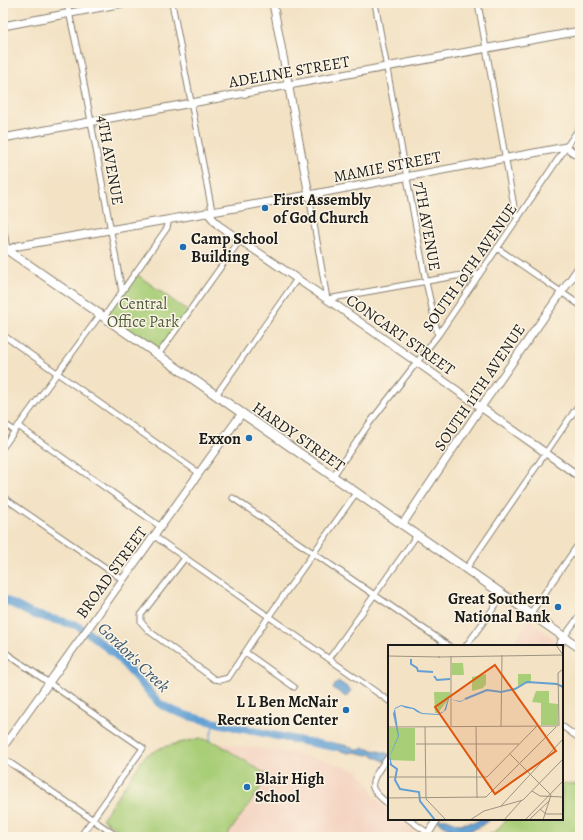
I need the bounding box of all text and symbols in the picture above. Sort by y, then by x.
street label: ADELINE STREET [226,50,352,94]
street label: 4TH AVENUE [91,113,129,207]
street label: MAMIE STREET [331,146,443,188]
street label: 7TH AVENUE [408,180,446,273]
place label: First Assembly of God Church [273,189,371,229]
street label: SOUTH 10TH AVENUE [417,199,522,336]
marker: First Assembly of God Church [260,203,270,213]
place label: Camp School Building [191,228,279,268]
marker: Camp School Building [178,242,188,252]
street label: CONCART STREET [342,289,459,381]
park label: Central Office Park [107,293,179,333]
street label: SOUTH 11TH AVENUE [429,320,531,456]
street label: HARDY STREET [248,397,349,477]
place label: Exxon [199,428,241,450]
marker: Exxon [244,433,254,443]
street label: BROAD STREET [71,522,153,623]
place label: Great Southern National Bank [448,588,551,628]
marker: Great Southern National Bank [553,602,563,612]
water label: Gordon's Creek [93,617,175,698]
inset map [388,645,563,820]
place label: L L Ben McNair Recreation Center [217,691,338,731]
marker: L L Ben McNair Recreation Center [341,705,351,715]
place label: Blair High School [255,768,325,808]
marker: Blair High School [242,782,252,792]

